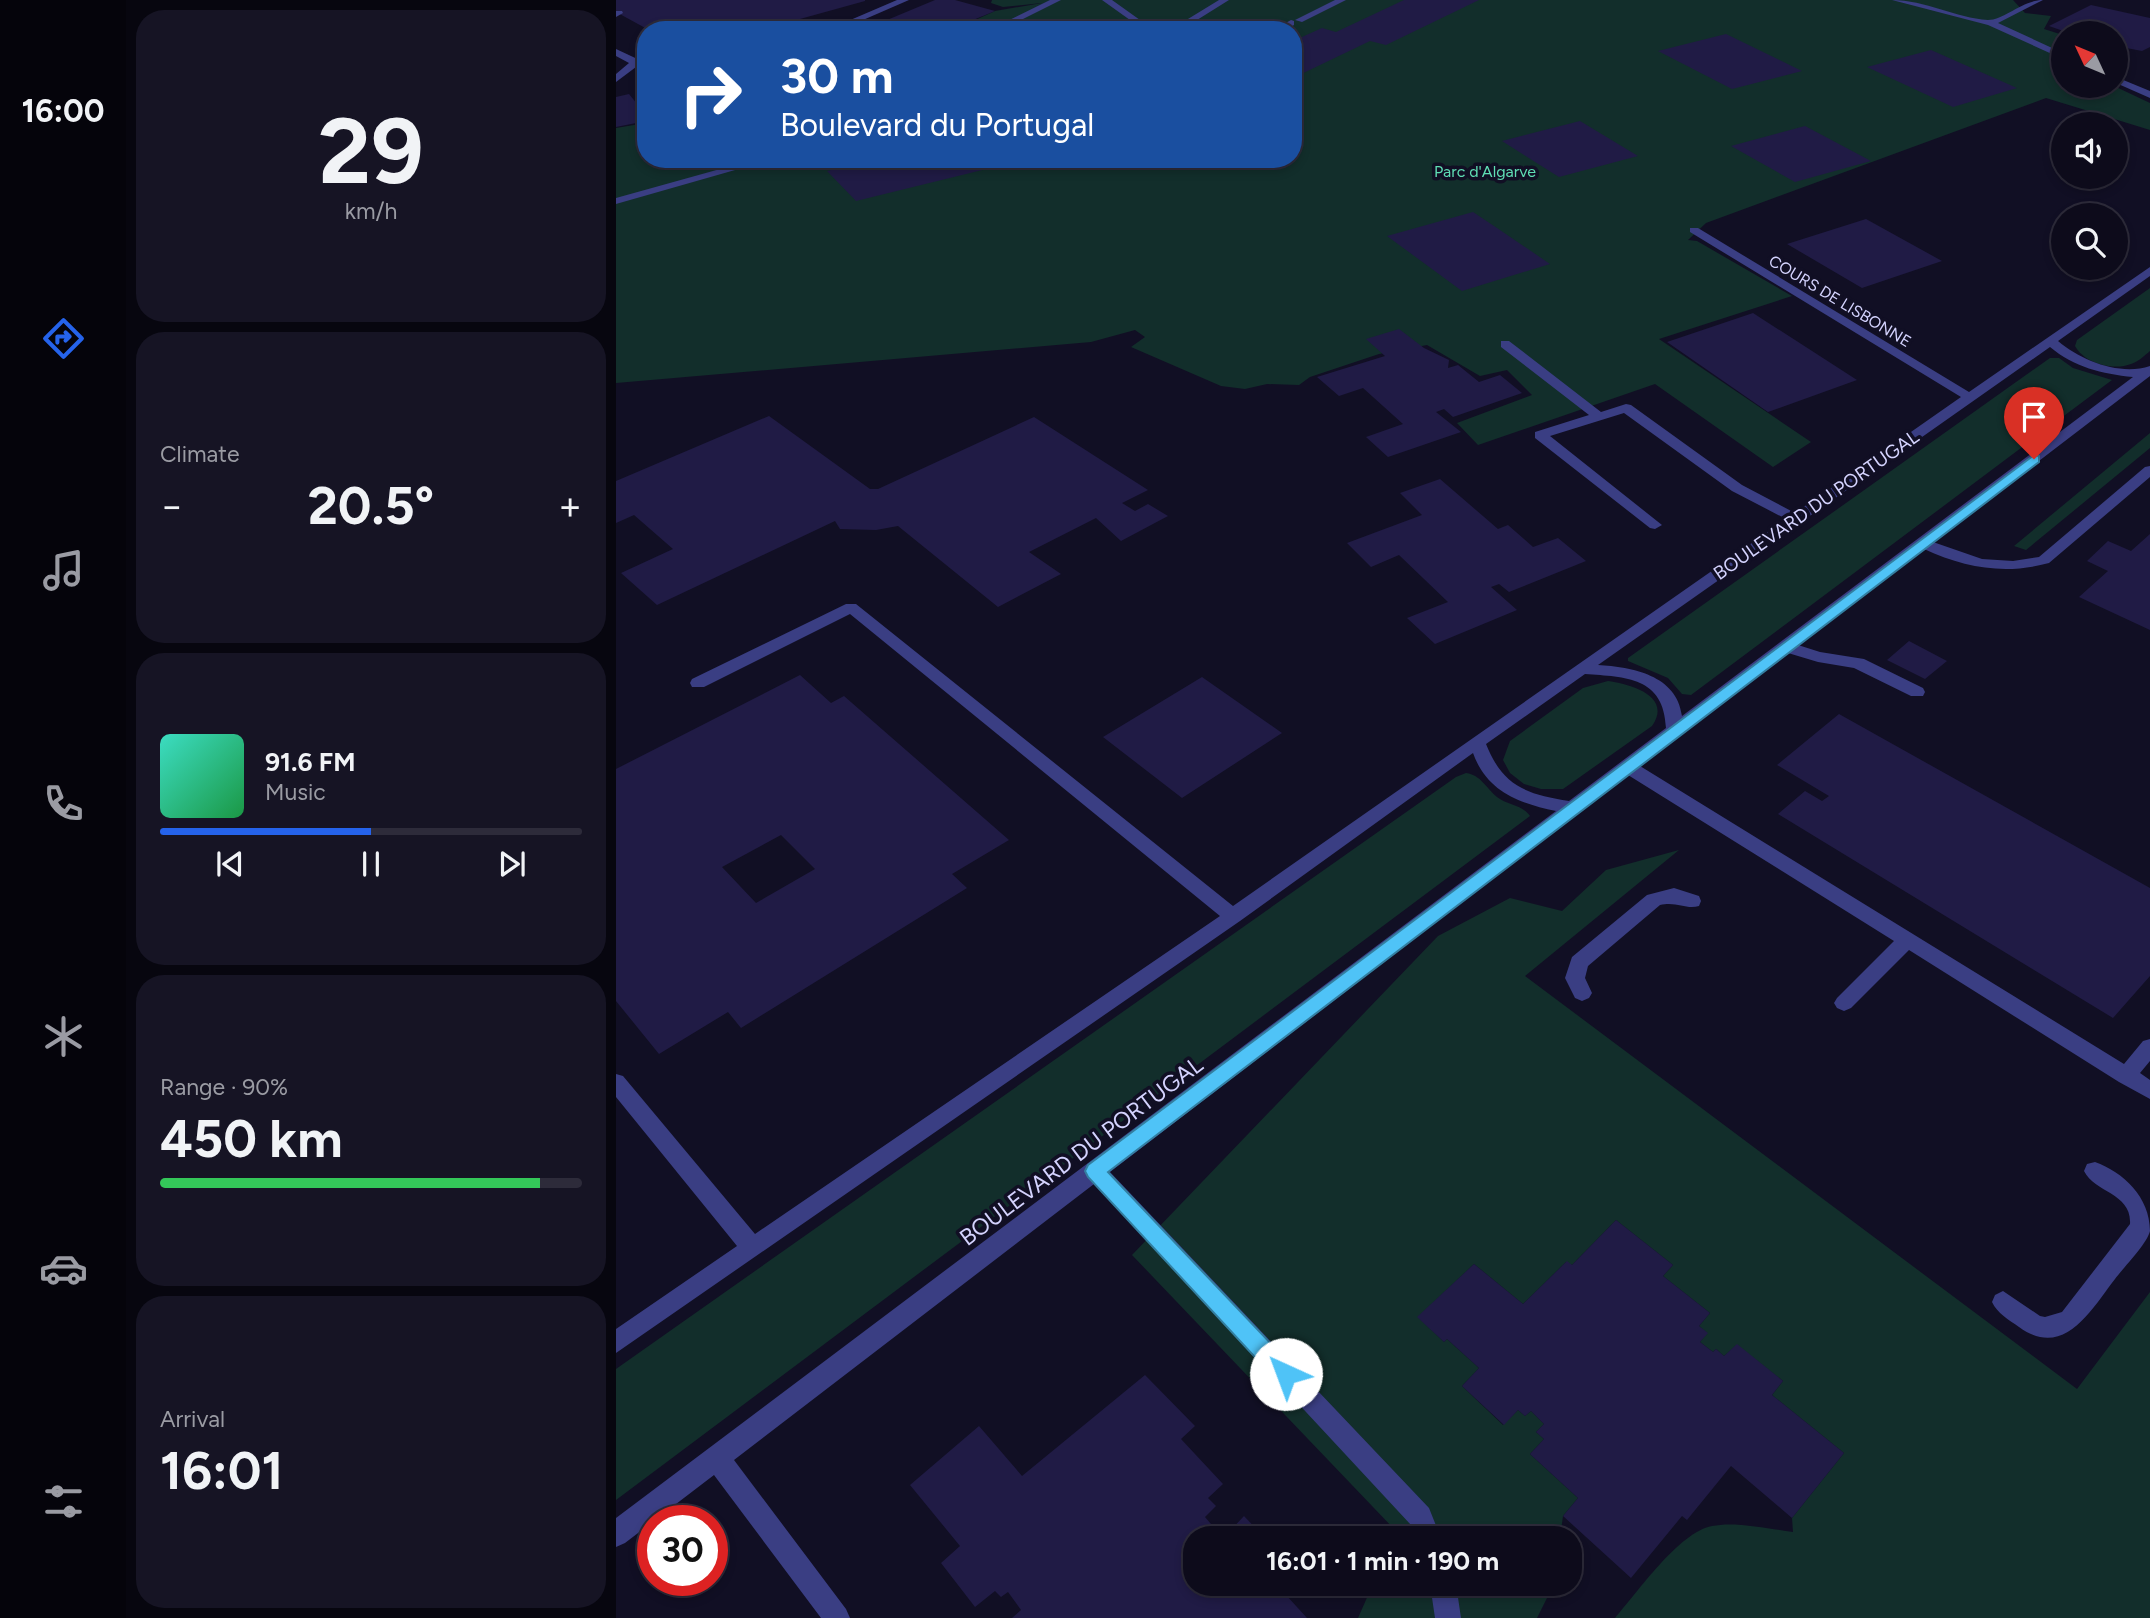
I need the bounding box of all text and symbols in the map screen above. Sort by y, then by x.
north arrow [2051,21,2128,98]
map controls [2051,21,2128,280]
text: 30 m [780,46,893,105]
icon: right [665,49,756,140]
text: 16:00 [21,92,105,130]
text: 29 [318,97,424,206]
text: Boulevard du Portugal [780,106,1094,144]
button: sound [2051,112,2128,189]
park label: Parc d'Algarve [1434,162,1536,181]
text: km/h [345,197,397,225]
button: search [2051,203,2128,280]
street label: COURS DE LISBONNE [1766,251,1914,351]
icon: directions [39,314,88,363]
pin [2004,387,2064,459]
icon: arrive [2015,398,2053,436]
street label: BOULEVARD DU PORTUGAL [1709,425,1923,585]
text: Climate [160,440,239,468]
text: 20.5° [308,475,434,537]
text: − [160,483,184,529]
text: + [558,483,582,529]
icon: music [39,546,88,595]
text: 91.6 FM [265,746,355,778]
text: Music [265,778,326,806]
icon: phone [39,779,88,828]
icon: previous [211,845,249,883]
icon: pause [352,845,390,883]
icon: next [493,845,531,883]
icon: climate [39,1012,88,1061]
street label: BOULEVARD DU PORTUGAL [954,1050,1208,1252]
text: Range · 90% [160,1073,288,1101]
text: 450 km [160,1108,343,1170]
icon: car [39,1244,88,1293]
position arrow [1249,1337,1323,1411]
text: Arrival [160,1405,225,1433]
text: 16:01 [160,1440,283,1502]
icon: filters [39,1477,88,1526]
speed limit sign: 30 [637,1505,728,1596]
text: 16:01 · 1 min · 190 m [1266,1545,1499,1577]

